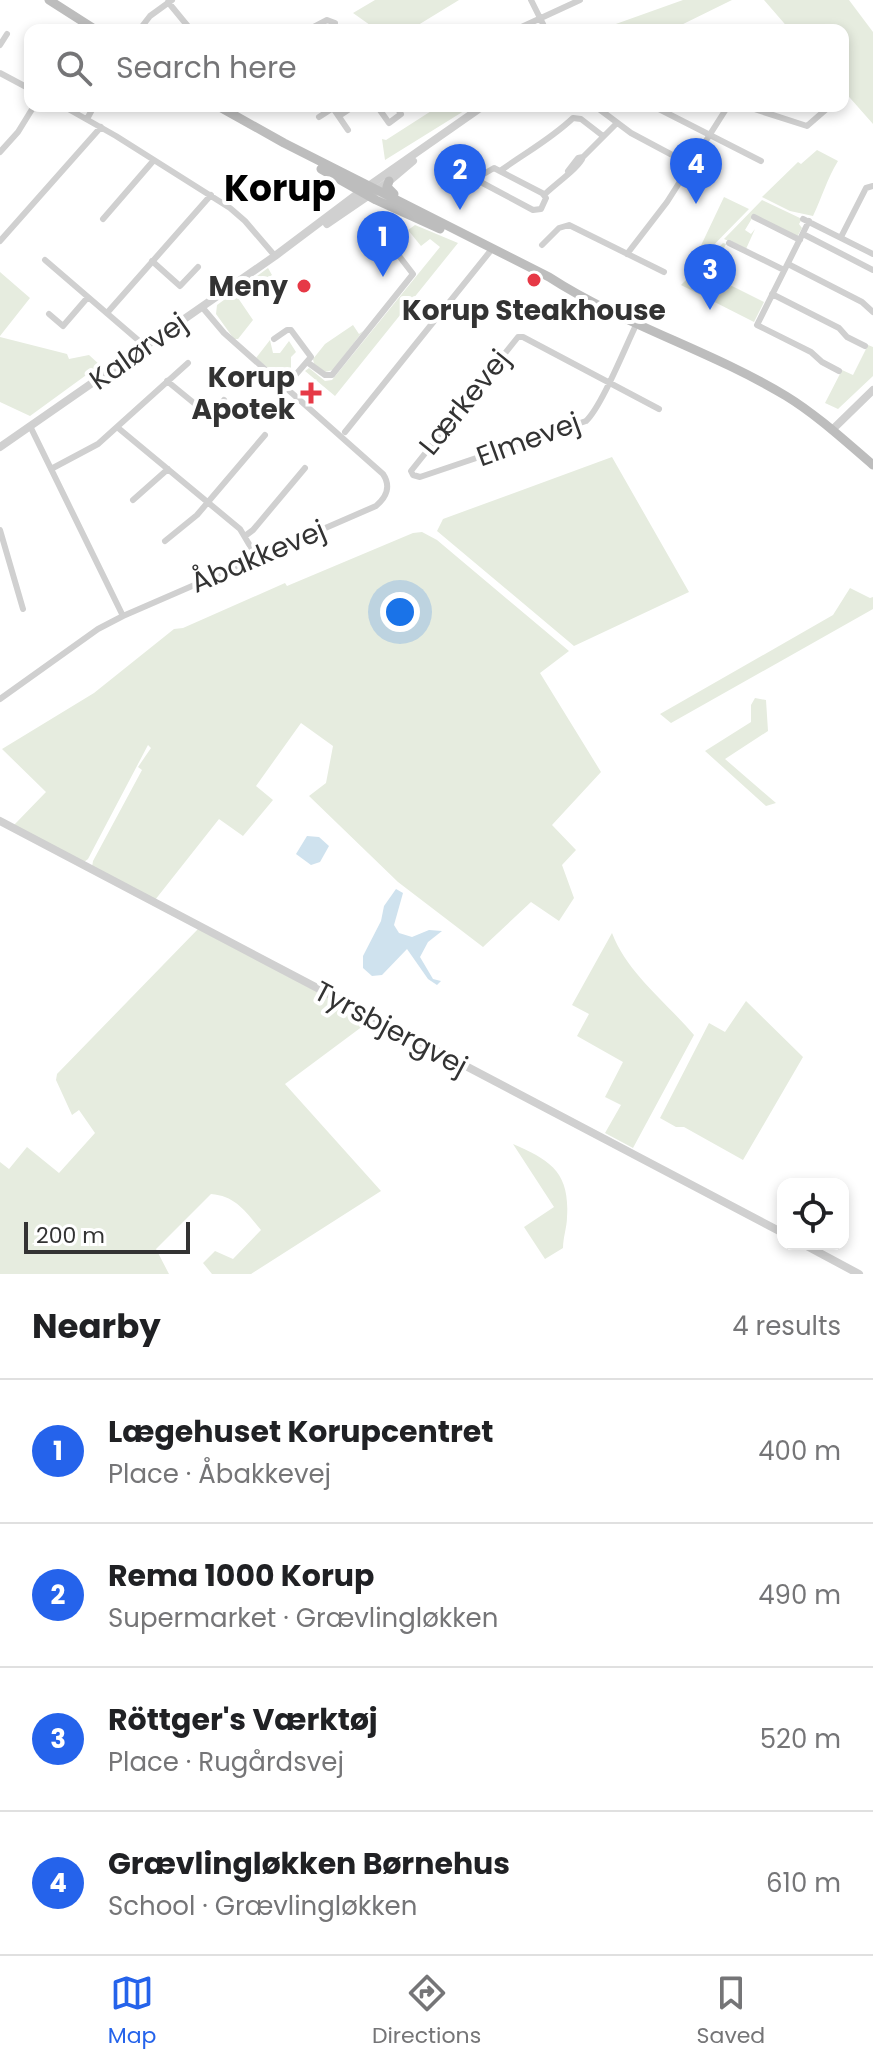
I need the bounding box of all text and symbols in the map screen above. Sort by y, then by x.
search box [24,24,849,112]
icon: search [52,46,96,90]
text: Search here [116,46,297,89]
pin: 4 [670,138,722,204]
pin: 2 [434,144,486,210]
district label: Korup [224,163,336,214]
pin: 1 [357,211,409,277]
pin: 3 [684,244,736,310]
place label: Meny [208,267,288,306]
marker: Korup Steakhouse [525,271,543,289]
marker: Meny [295,277,313,295]
place label: Korup Steakhouse [402,291,666,330]
street label: Kalørvej [82,304,195,399]
street label: Lærkevej [410,341,519,463]
place label: Korup Apotek [192,358,296,429]
marker: Korup Apotek [302,384,320,402]
street label: Elmevej [471,403,585,476]
street label: Åbakkevej [185,511,332,602]
your location [380,592,420,632]
street label: Tyrsbjergvej [307,972,474,1085]
map controls [777,1178,849,1250]
button: locate [777,1178,849,1250]
scale bar [24,1218,190,1254]
text: 200 m [36,1220,105,1251]
text: Nearby [32,1302,161,1350]
text: 4 results [732,1308,841,1344]
text: Lægehuset Korupcentret [108,1410,493,1453]
text: 1 [53,1433,63,1469]
text: 400 m [758,1433,841,1469]
text: Place · Åbakkevej [108,1456,331,1492]
text: Rema 1000 Korup [108,1554,374,1597]
text: 2 [51,1577,65,1613]
text: 490 m [758,1577,841,1613]
text: Supermarket · Grævlingløkken [108,1600,498,1636]
text: Röttger's Værktøj [108,1698,378,1741]
text: 3 [50,1721,66,1757]
text: 520 m [760,1721,841,1757]
text: Place · Rugårdsvej [108,1744,344,1780]
text: Grævlingløkken Børnehus [108,1842,510,1885]
text: 4 [49,1865,67,1901]
text: 610 m [766,1865,841,1901]
text: School · Grævlingløkken [108,1888,417,1924]
tab: Map [108,1971,156,2052]
tab: Directions [372,1971,481,2052]
tab: Saved [697,1971,765,2052]

